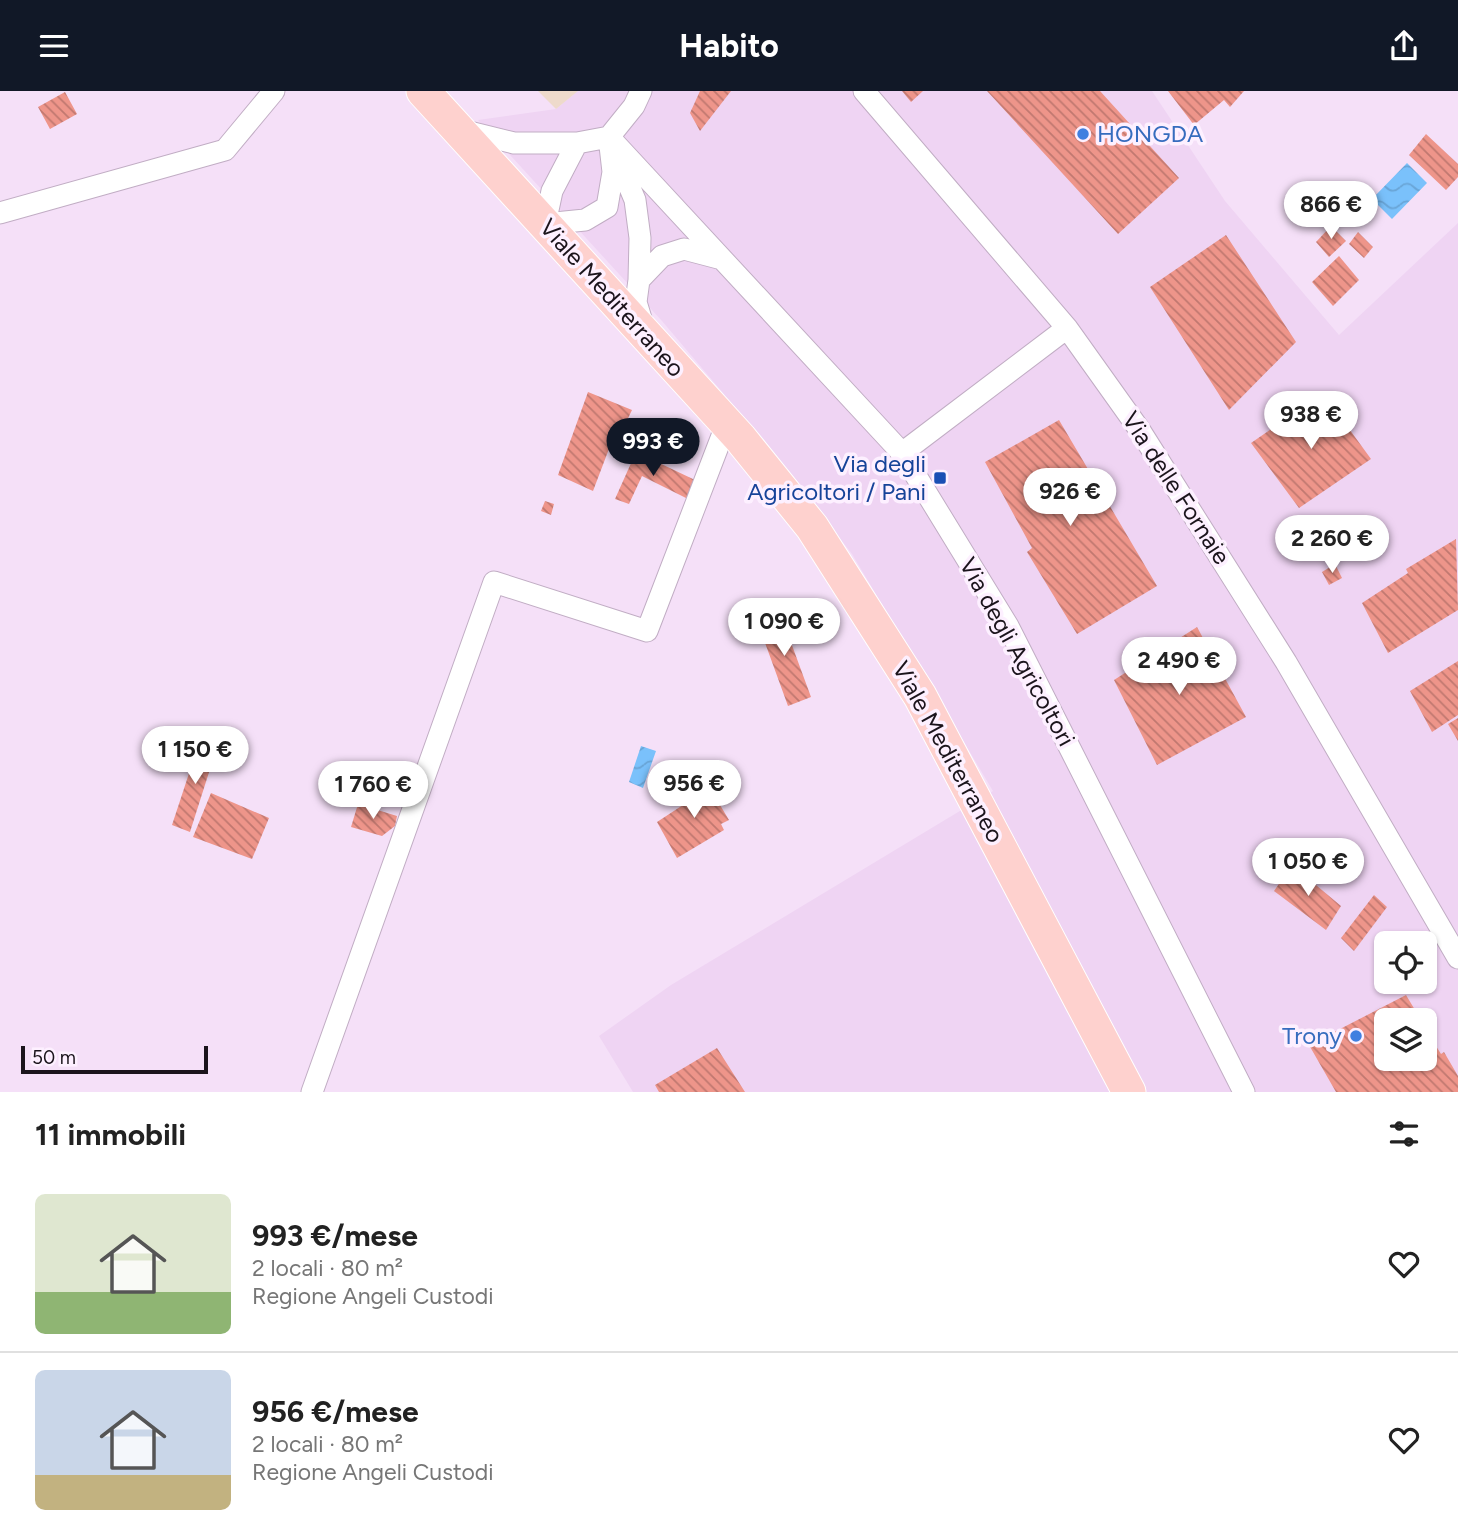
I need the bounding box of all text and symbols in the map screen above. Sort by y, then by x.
icon: menu [35,27,73,65]
text: Habito [679,27,779,65]
icon: share [1385,27,1423,65]
place label: HONGDA [1097,119,1204,148]
marker: HONGDA [1075,126,1091,142]
pin: 866 € [1282,181,1380,241]
text: 866 € [1300,190,1362,218]
street label: Viale Mediterraneo [534,213,691,383]
pin: 938 € [1262,391,1360,451]
text: 938 € [1280,400,1342,428]
street label: Via delle Fornaie [1116,406,1237,570]
pin: 993 € [604,419,702,478]
text: 993 € [623,427,683,455]
place label: Via degli Agricoltori / Pani [747,449,926,506]
pin: 926 € [1021,469,1119,528]
marker: Via degli Agricoltori / Pani [932,470,948,486]
text: 926 € [1039,477,1101,505]
pin: 2 260 € [1267,515,1397,575]
text: 2 260 € [1291,524,1373,552]
street label: Via degli Agricoltori [954,552,1081,751]
pin: 1 090 € [719,599,849,658]
text: 1 090 € [744,607,824,635]
pin: 2 490 € [1114,637,1244,697]
text: 2 490 € [1137,646,1221,674]
street label: Viale Mediterraneo [887,656,1010,847]
pin: 1 150 € [130,727,260,786]
text: 1 150 € [158,735,232,763]
pin: 1 760 € [308,761,438,821]
pin: 956 € [645,761,743,820]
text: 956 € [663,769,725,797]
text: 1 760 € [334,770,412,798]
pin: 1 050 € [1243,839,1373,898]
text: 1 050 € [1268,847,1348,875]
map controls [1374,931,1437,1071]
button: locate [1374,931,1437,994]
button: layers [1374,1008,1437,1071]
place label: Trony [1282,1021,1342,1050]
marker: Trony [1348,1028,1364,1044]
scale bar [21,1043,208,1075]
text: 50 m [32,1046,76,1069]
icon: filters [1385,1115,1423,1153]
text: 11 immobili [35,1116,186,1153]
text: 993 €/mese [252,1217,418,1254]
icon: home [91,1222,175,1306]
icon: heart [1385,1245,1423,1283]
text: 2 locali · 80 m² [252,1254,403,1282]
text: Regione Angeli Custodi [252,1282,494,1310]
text: 956 €/mese [252,1393,419,1430]
icon: home [91,1398,175,1482]
icon: heart [1385,1421,1423,1459]
text: 2 locali · 80 m² [252,1430,403,1458]
text: Regione Angeli Custodi [252,1458,494,1486]

